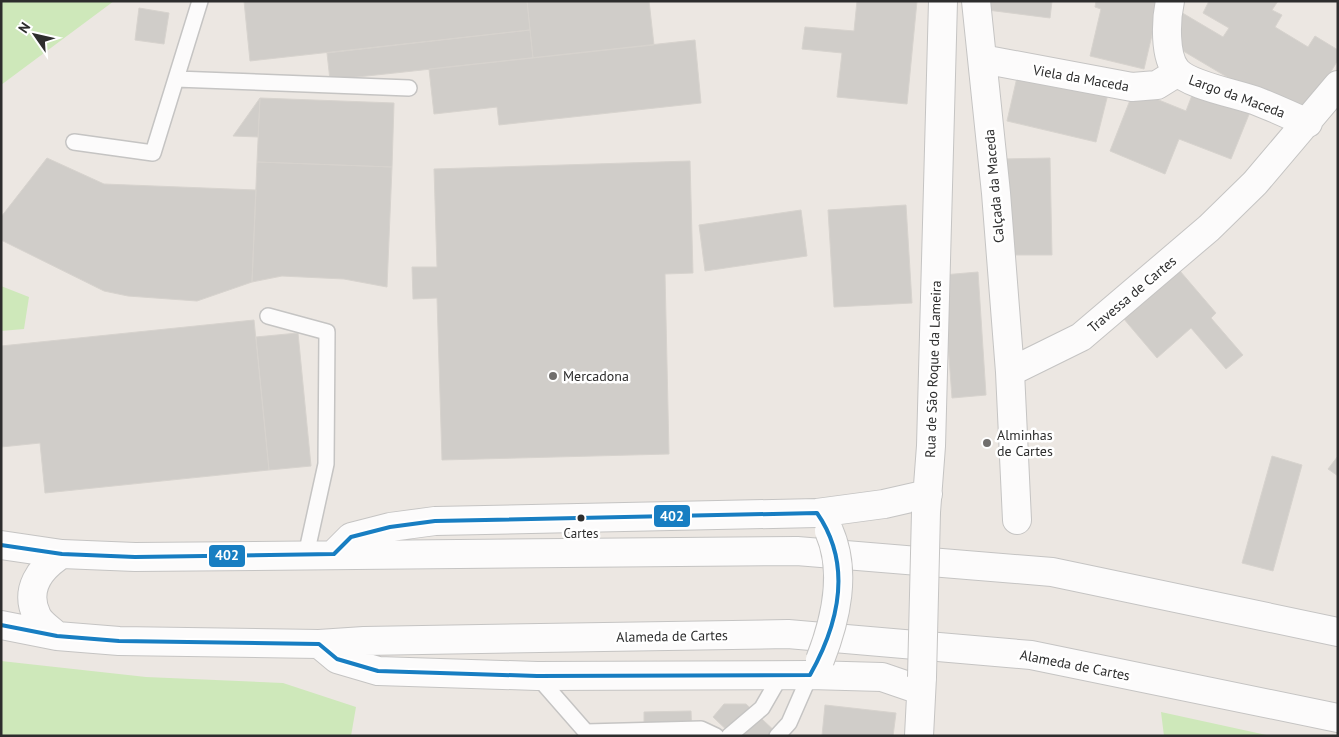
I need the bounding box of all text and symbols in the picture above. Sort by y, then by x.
north arrow [10,10,60,60]
text: N [14,19,34,37]
street label: Viela da Maceda [1030,61,1131,95]
street label: Largo da Maceda [1186,70,1288,122]
street label: Calçada da Maceda [980,128,1008,244]
street label: Travessa de Cartes [1084,252,1180,336]
street label: Rua de São Roque da Lameira [921,280,945,458]
place label: Mercadona [563,367,629,385]
marker: Mercadona [547,370,559,382]
place label: Alminhas de Cartes [997,426,1053,460]
marker: Alminhas de Cartes [981,437,993,449]
line badge: 402 [653,504,691,528]
text: 402 [660,507,684,525]
marker: Cartes [576,513,586,523]
place label: Cartes [564,525,598,542]
line badge: 402 [208,544,246,568]
text: 402 [215,546,239,564]
street label: Alameda de Cartes [616,626,728,646]
street label: Alameda de Cartes [1018,646,1132,685]

